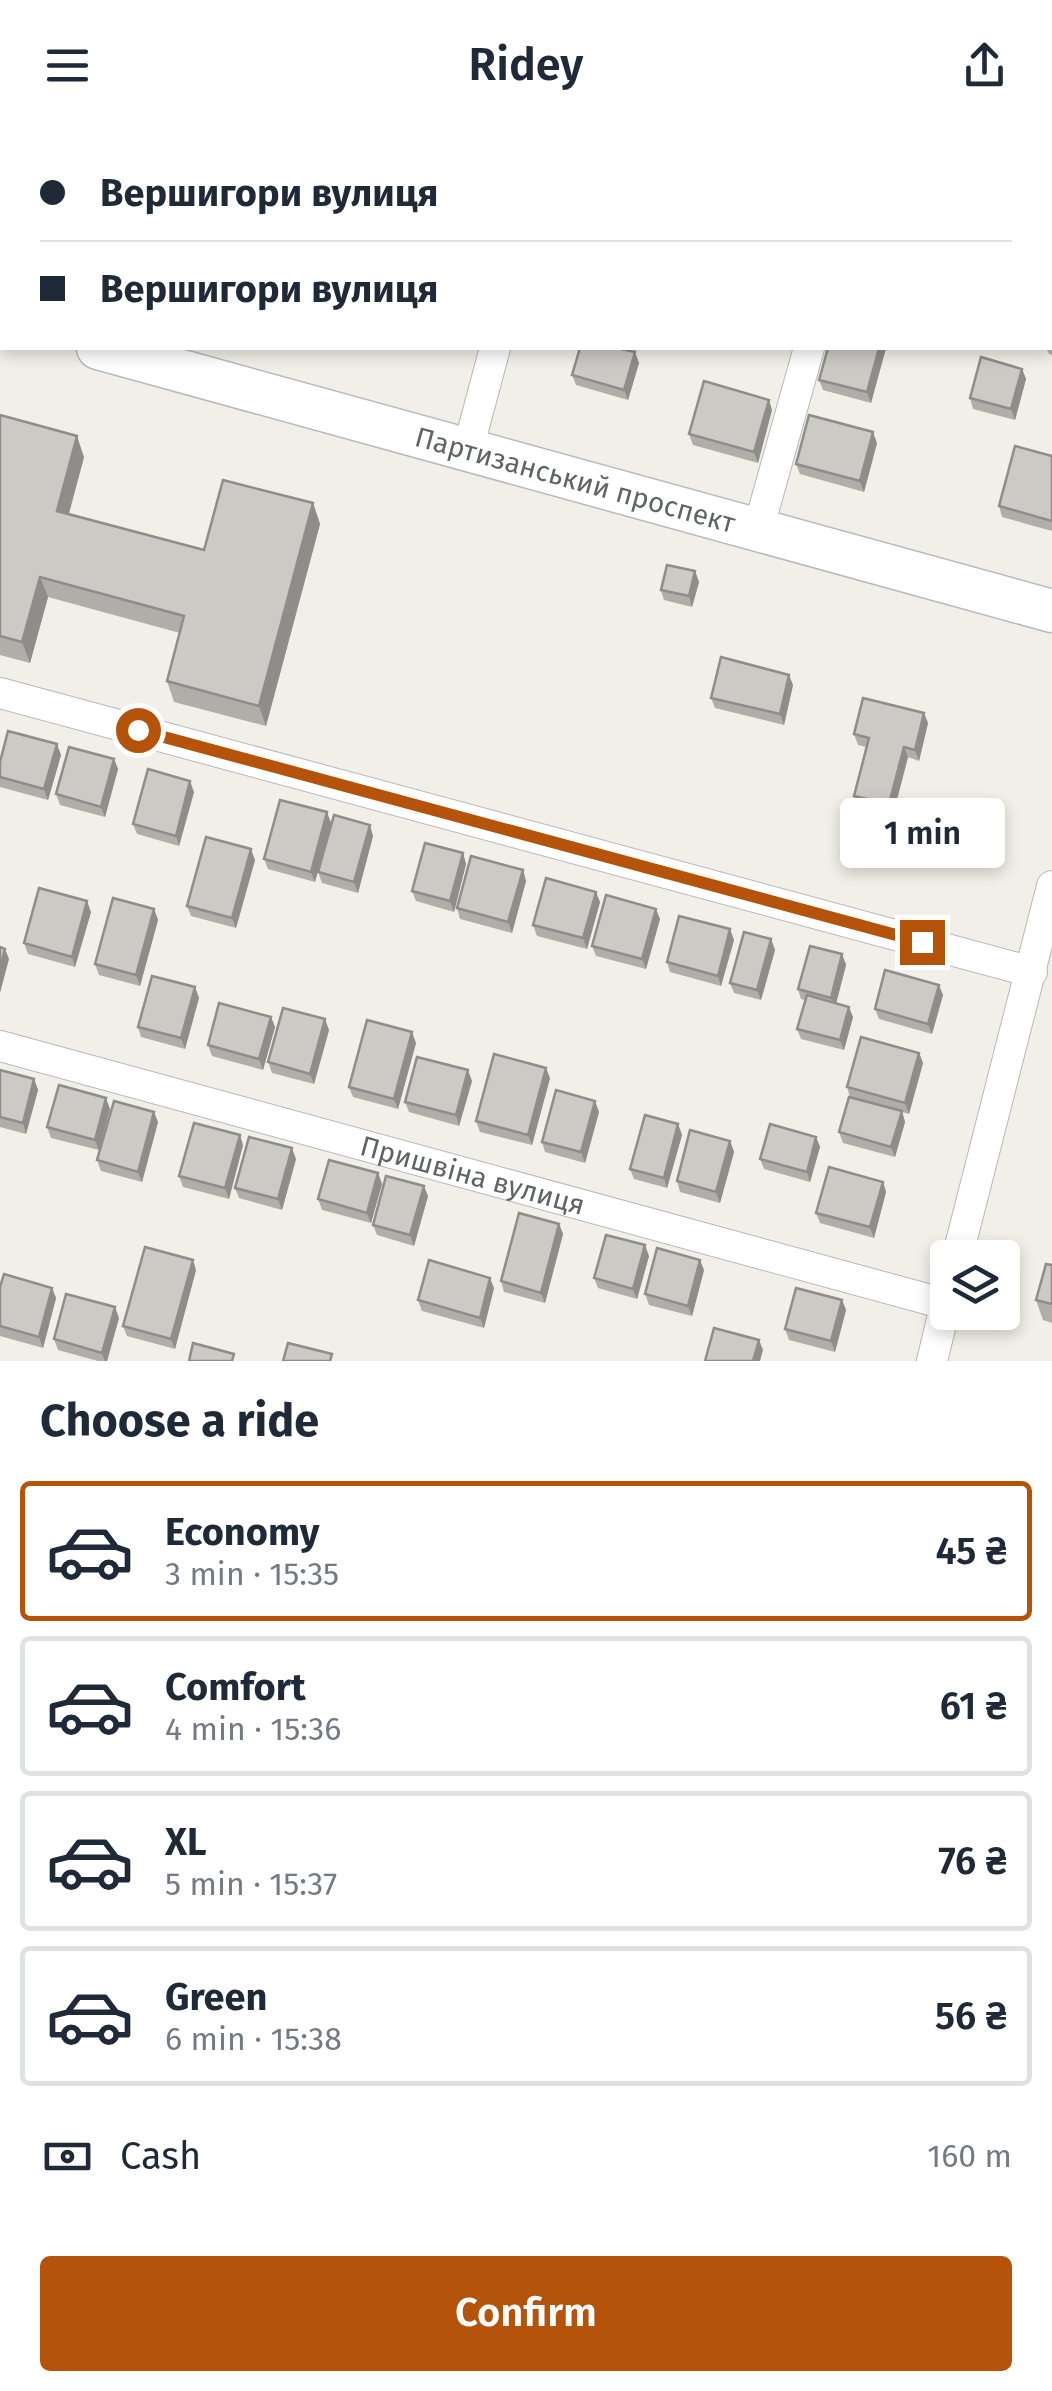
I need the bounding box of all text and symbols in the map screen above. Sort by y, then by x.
icon: menu [40,38,95,93]
text: Ridey [469,38,583,92]
icon: share [957,38,1012,93]
text: Вершигори вулиця [100,170,439,216]
text: Вершигори вулиця [100,266,439,312]
street label: Партизанський проспект [412,420,739,539]
route start [116,708,161,753]
callout: 1 min [840,797,1004,867]
text: 1 min [884,814,961,852]
route end [900,920,945,965]
street label: Пришвіна вулиця [357,1129,589,1221]
map controls [930,1240,1020,1330]
button: layers [930,1240,1020,1330]
text: Choose a ride [40,1394,319,1448]
icon: car [45,1506,135,1596]
text: Economy [165,1509,320,1555]
text: 45 ₴ [935,1528,1007,1574]
text: 3 min · 15:35 [165,1555,339,1593]
icon: car [45,1661,135,1751]
text: Comfort [165,1664,306,1710]
text: 61 ₴ [940,1683,1007,1729]
text: 4 min · 15:36 [165,1710,341,1748]
icon: car [45,1816,135,1906]
text: XL [165,1819,207,1865]
text: 76 ₴ [938,1838,1007,1884]
text: 5 min · 15:37 [165,1865,337,1903]
icon: car [45,1971,135,2061]
text: Green [165,1974,268,2020]
text: 56 ₴ [935,1993,1007,2039]
text: 6 min · 15:38 [165,2020,342,2058]
icon: cash [40,2129,95,2184]
text: Cash [120,2133,201,2179]
text: 160 m [927,2137,1012,2175]
button: Confirm [40,2256,1012,2371]

